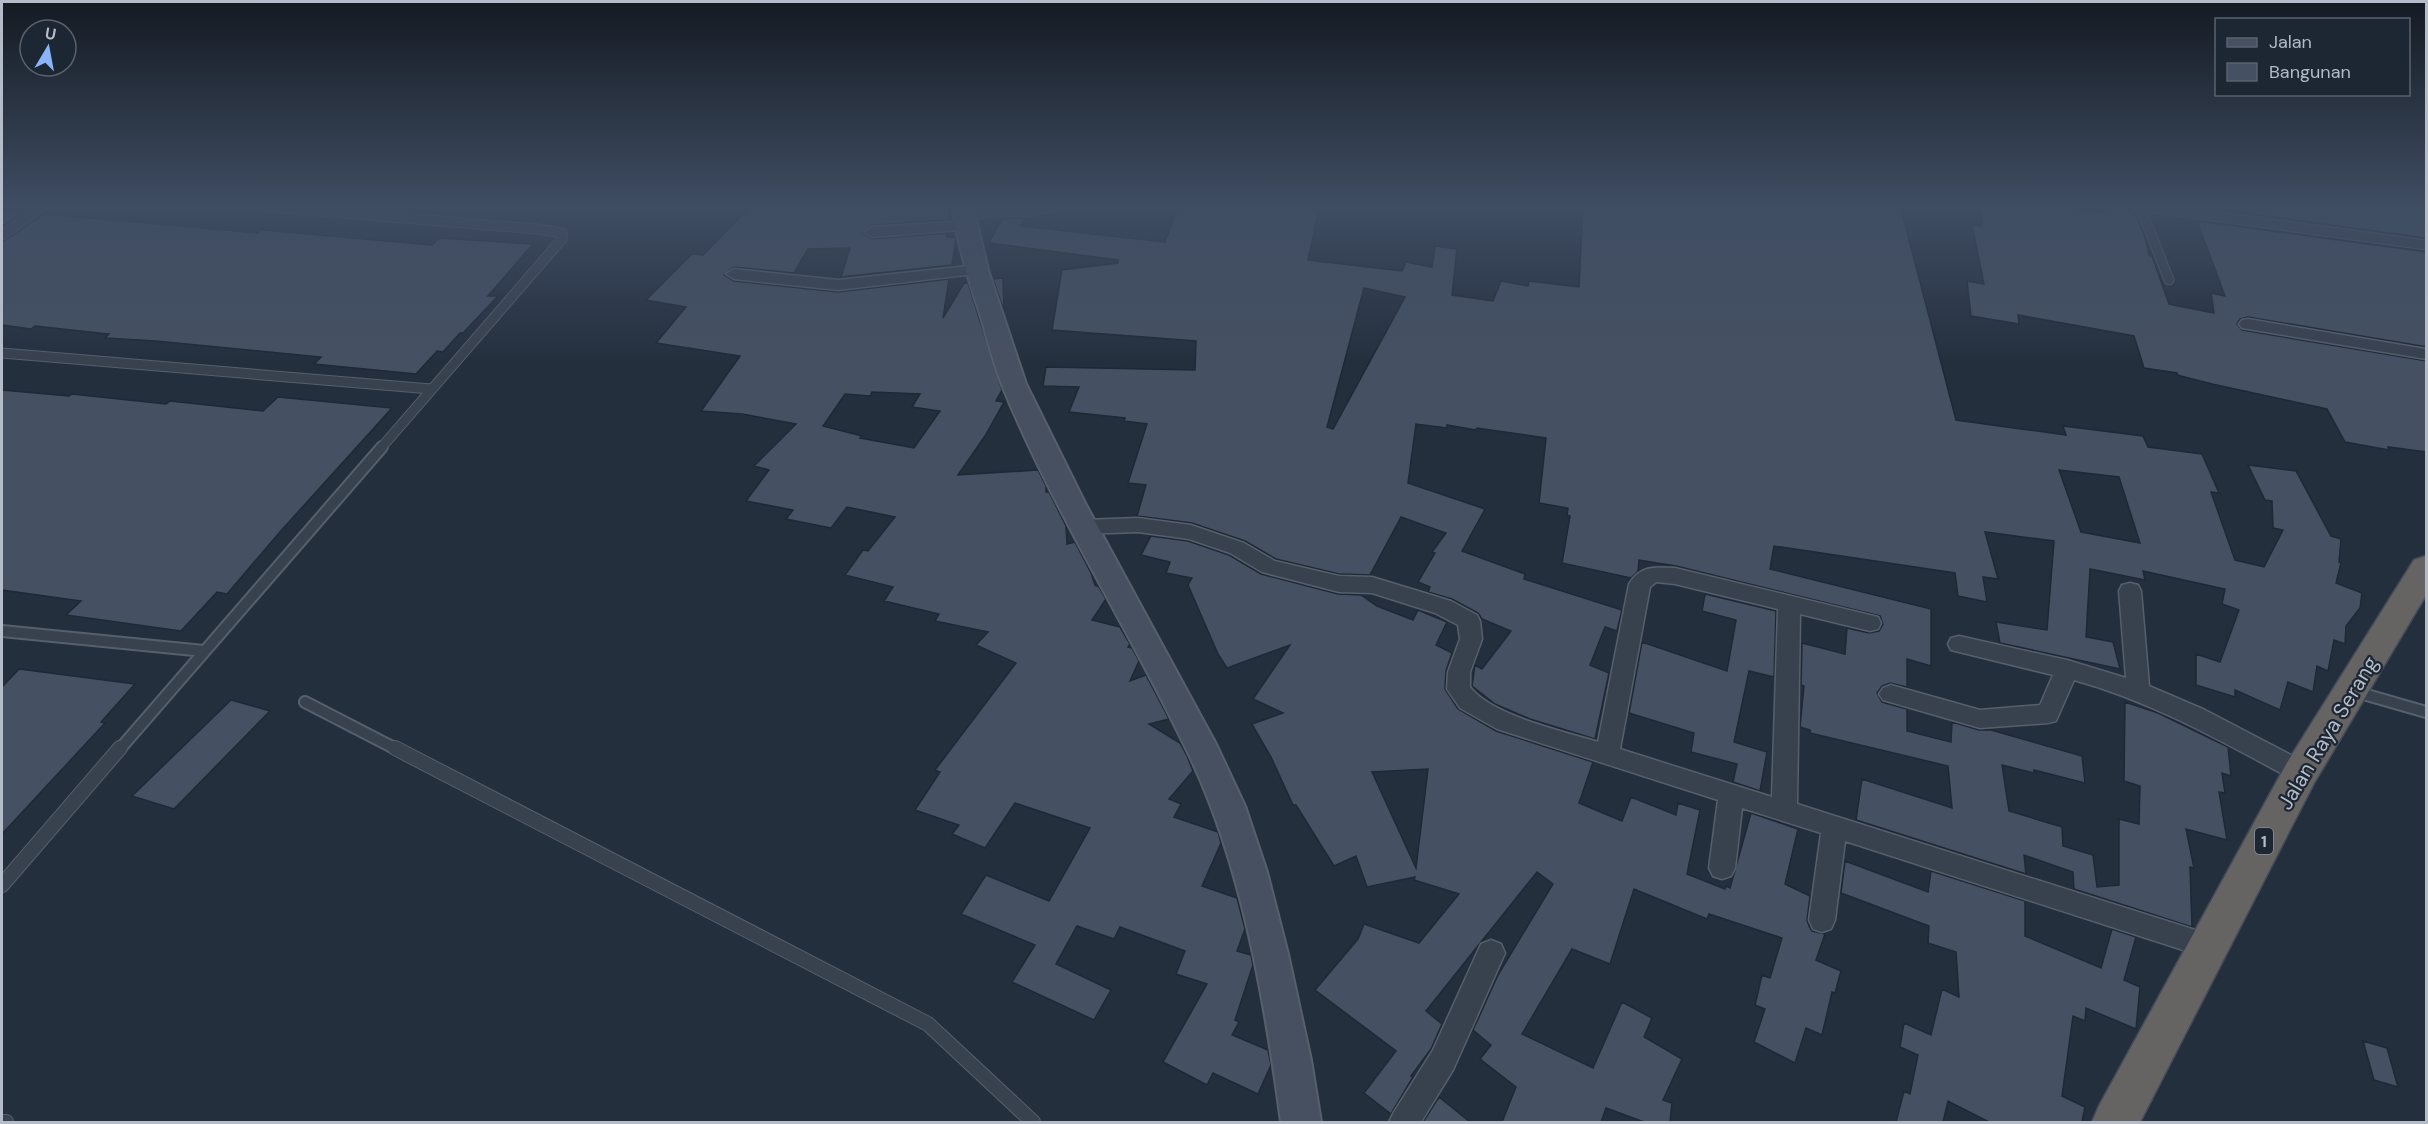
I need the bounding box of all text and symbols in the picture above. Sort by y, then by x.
north arrow [18,18,78,78]
legend [2215,18,2410,96]
text: U [43,22,58,45]
text: Jalan [2269,30,2312,54]
text: Bangunan [2269,60,2351,84]
street label: Jalan Raya Serang [2271,651,2385,815]
road number: 1 [2255,828,2273,854]

